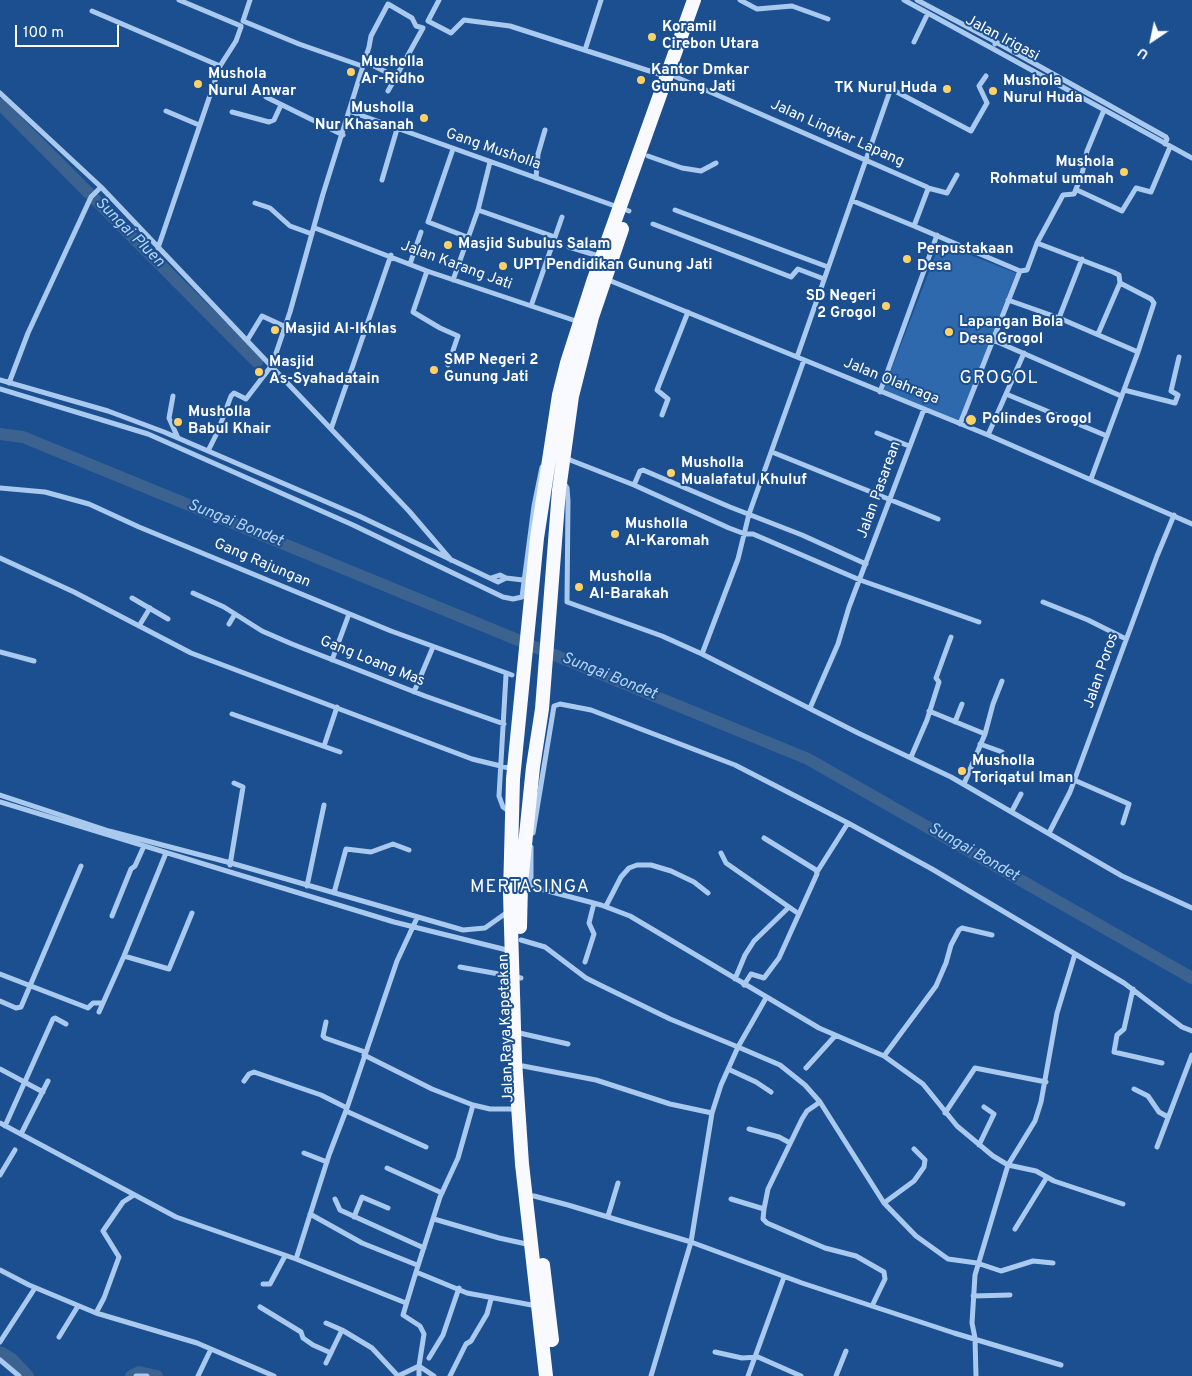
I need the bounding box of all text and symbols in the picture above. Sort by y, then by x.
street label: Jalan Irigasi [962,12,1042,66]
scale bar [18,15,121,47]
north arrow [1127,15,1177,65]
place label: Koramil Cirebon Utara [662,19,759,54]
text: 100 m [23,24,64,43]
marker: Koramil Cirebon Utara [646,31,658,43]
text: U [1134,43,1152,63]
place label: Musholla Ar-Ridho [361,54,425,89]
place label: Kantor Dmkar Gunung Jati [651,62,749,97]
place label: Mushola Nurul Anwar [208,66,296,101]
marker: Musholla Ar-Ridho [345,66,357,78]
place label: Mushola Nurul Huda [1003,73,1082,108]
marker: Kantor Dmkar Gunung Jati [635,74,647,86]
marker: Mushola Nurul Anwar [192,78,204,90]
place label: TK Nurul Huda [834,80,937,98]
marker: TK Nurul Huda [941,83,953,95]
marker: Mushola Nurul Huda [987,85,999,97]
street label: Jalan Lingkar Lapang [767,96,907,172]
place label: Musholla Nur Khasanah [315,100,414,135]
marker: Musholla Nur Khasanah [418,112,430,124]
street label: Gang Musholla [443,125,543,175]
place label: Mushola Rohmatul ummah [990,154,1114,189]
marker: Mushola Rohmatul ummah [1118,166,1130,178]
water label: Sungai Pluen [90,194,168,272]
place label: Masjid Subulus Salam [458,236,610,254]
street label: Jalan Karang Jati [398,238,514,294]
marker: Masjid Subulus Salam [442,239,454,251]
place label: Perpustakaan Desa [917,241,1014,276]
marker: Perpustakaan Desa [901,253,913,265]
place label: UPT Pendidikan Gunung Jati [513,257,712,275]
marker: UPT Pendidikan Gunung Jati [497,260,509,272]
place label: SD Negeri 2 Grogol [806,288,876,323]
marker: SD Negeri 2 Grogol [880,300,892,312]
place label: Lapangan Bola Desa Grogol [959,314,1063,349]
place label: Masjid Al-Ikhlas [285,321,397,339]
marker: Masjid Al-Ikhlas [269,324,281,336]
marker: Lapangan Bola Desa Grogol [943,326,955,338]
place label: SMP Negeri 2 Gunung Jati [444,352,538,387]
place label: Masjid As-Syahadatain [269,354,380,389]
street label: Jalan Olahraga [841,355,941,409]
marker: SMP Negeri 2 Gunung Jati [428,364,440,376]
marker: Masjid As-Syahadatain [253,366,265,378]
district label: GROGOL [959,368,1039,390]
place label: Musholla Babul Khair [188,404,271,439]
place label: Polindes Grogol [982,411,1092,429]
marker: Polindes Grogol [964,413,978,427]
marker: Musholla Babul Khair [172,416,184,428]
street label: Jalan Pasarean [854,439,906,541]
place label: Musholla Mualafatul Khuluf [681,455,807,490]
marker: Musholla Mualafatul Khuluf [665,467,677,479]
water label: Sungai Bondet [185,496,285,552]
place label: Musholla Al-Karomah [625,516,710,551]
marker: Musholla Al-Karomah [609,528,621,540]
street label: Gang Rajungan [211,536,313,592]
place label: Musholla Al-Barakah [589,569,669,604]
marker: Musholla Al-Barakah [573,581,585,593]
street label: Jalan Poros [1081,631,1123,711]
street label: Gang Loang Mas [317,633,427,691]
water label: Sungai Bondet [559,649,659,705]
place label: Musholla Toriqatul Iman [972,753,1073,788]
marker: Musholla Toriqatul Iman [956,765,968,777]
water label: Sungai Bondet [924,819,1022,887]
district label: MERTASINGA [469,877,591,899]
street label: Jalan Raya Kapetakan [495,953,519,1103]

